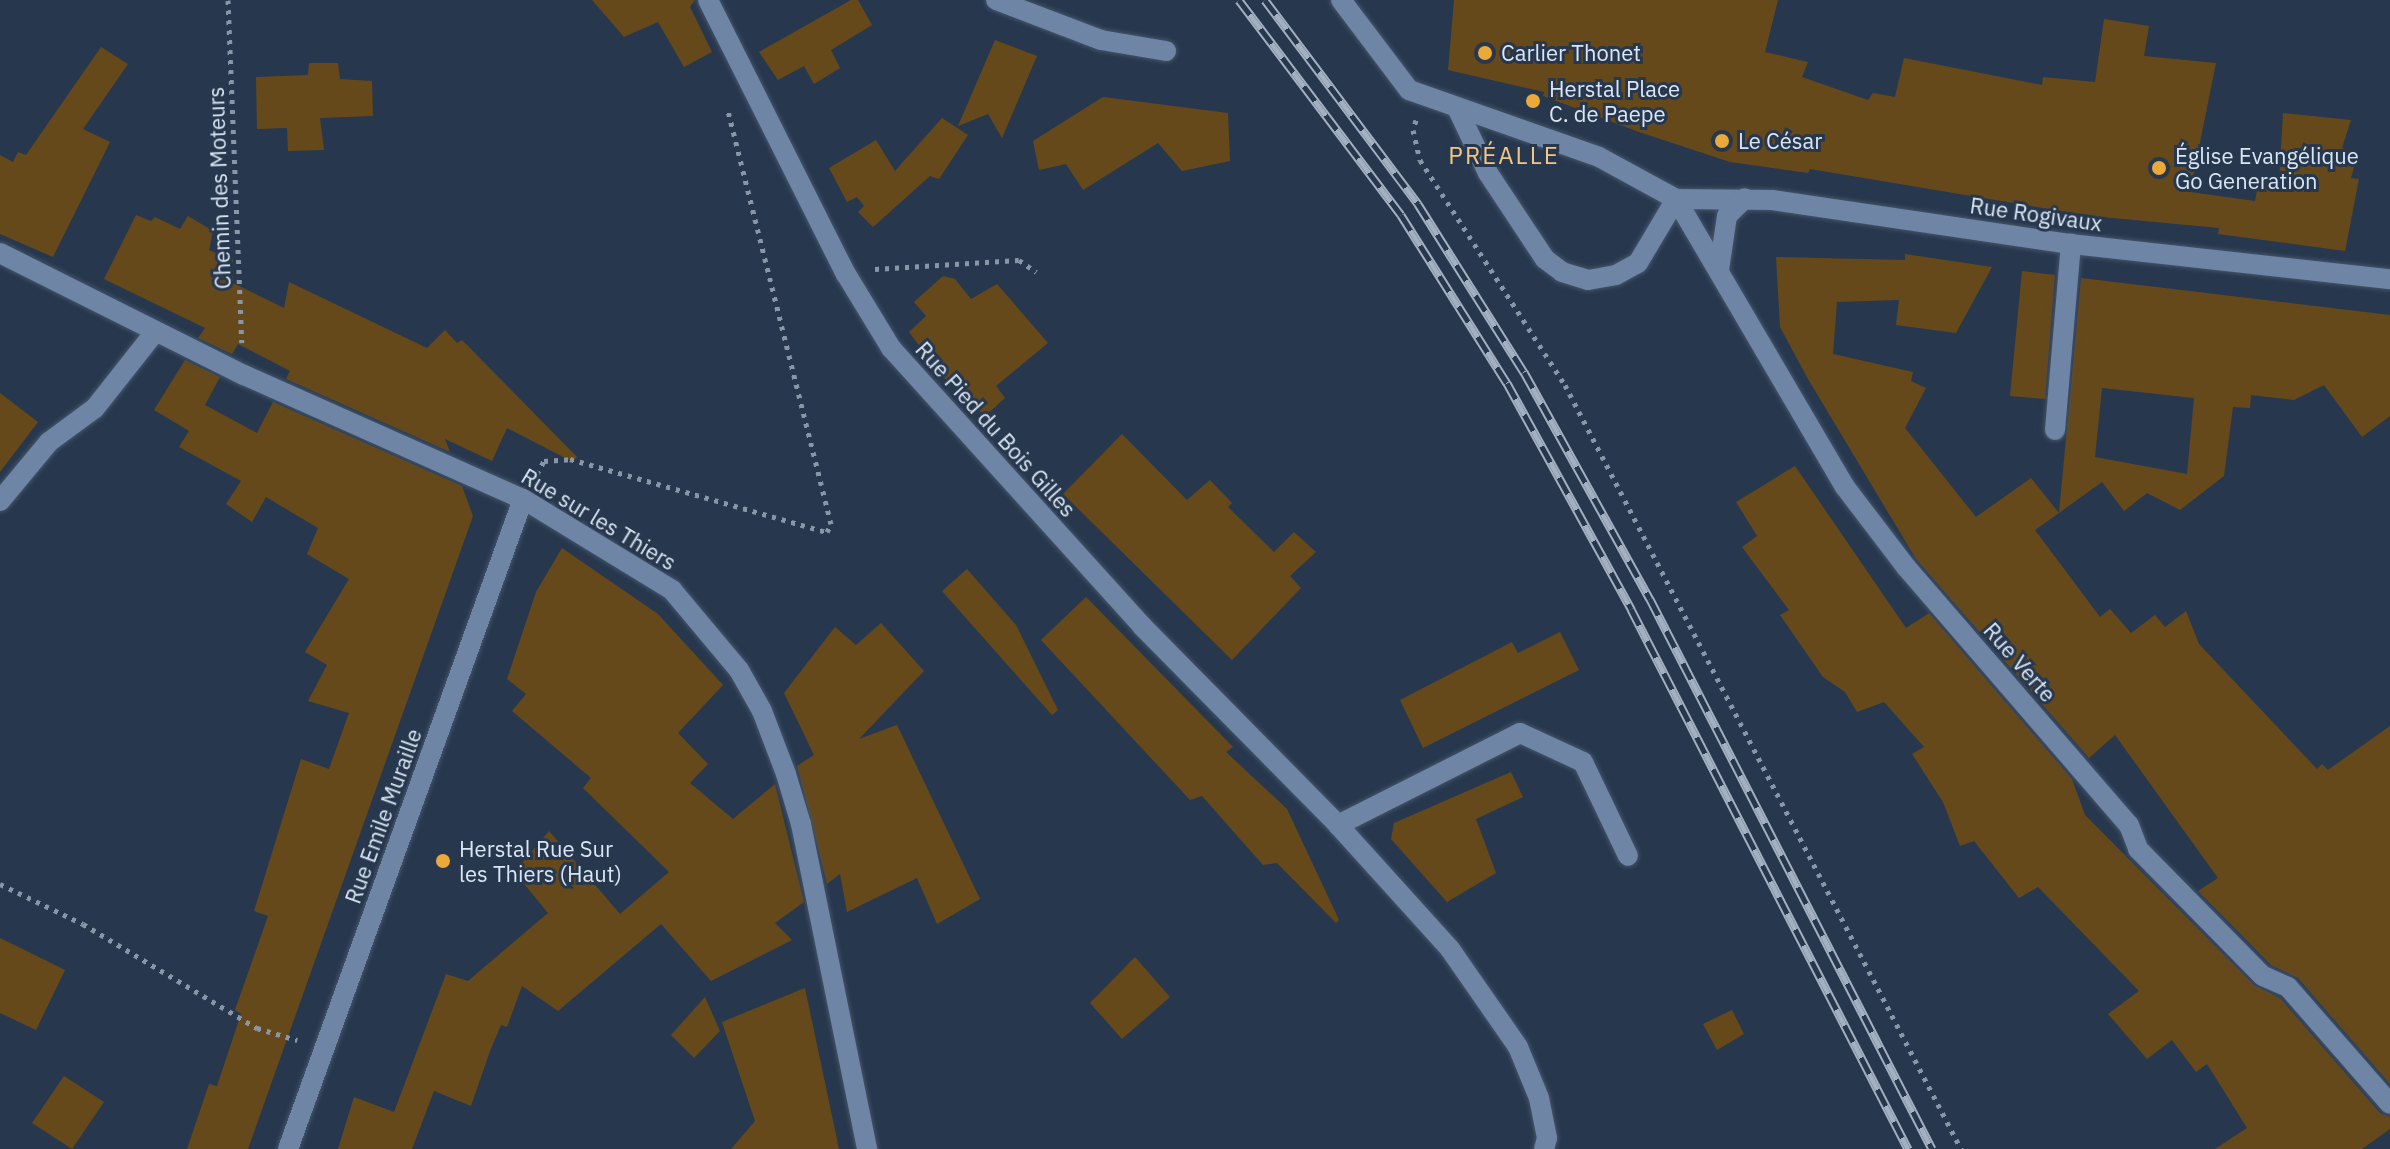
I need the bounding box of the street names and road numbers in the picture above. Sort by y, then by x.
street label: Chemin des Moteurs [202,86,236,290]
street label: Rue Rogivaux [1968,192,2104,236]
street label: Rue Pied du Bois Gilles [910,336,1082,522]
street label: Rue sur les Thiers [517,462,681,576]
street label: Rue Verte [1978,617,2062,707]
street label: Rue Emile Muraille [339,725,427,907]

